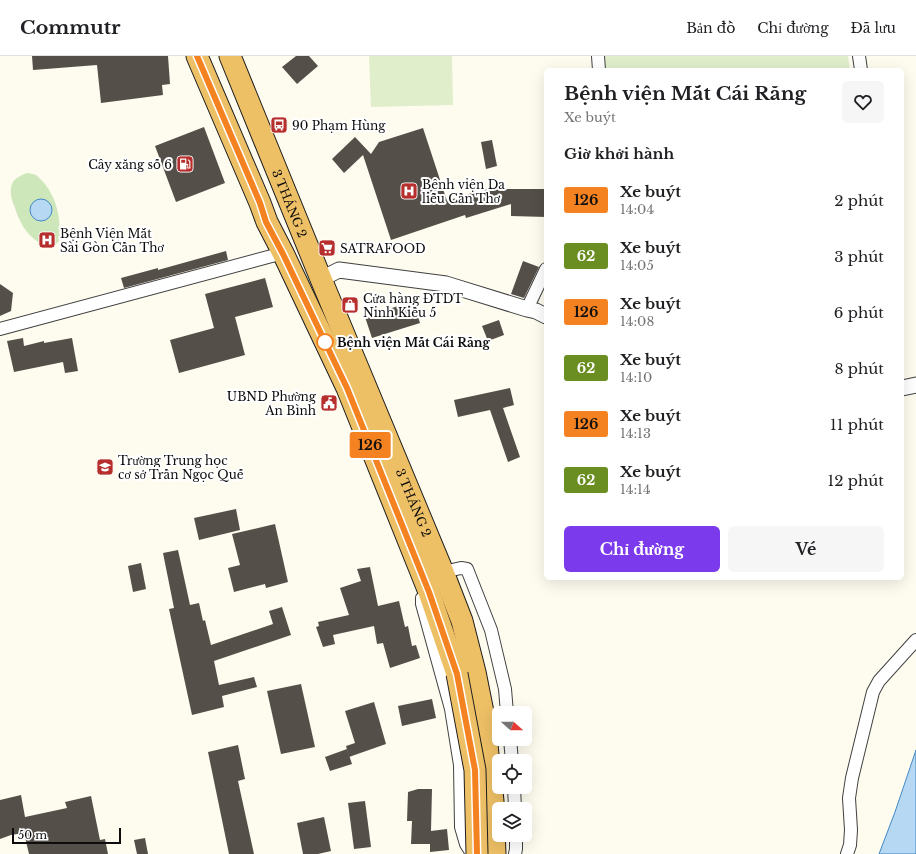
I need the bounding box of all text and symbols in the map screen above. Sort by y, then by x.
text: Commutr [20,16,120,39]
text: Bản đồ [686,19,735,37]
text: Chỉ đường [757,19,829,37]
text: Đã lưu [851,19,896,37]
button: heart [842,81,884,123]
text: Bệnh viện Mắt Cái Răng [564,82,806,105]
text: Xe buýt [564,109,616,126]
bus stop icon: 90 Phạm Hùng [269,115,289,135]
place label: 90 Phạm Hùng [292,118,386,133]
text: Giờ khởi hành [564,144,674,163]
fuel station icon: Cây xăng số 6 [175,154,195,174]
place label: Cây xăng số 6 [88,157,172,172]
street label: 3 THÁNG 2 [269,167,311,239]
place label: Bệnh viện Da liễu Cần Thơ [422,177,505,206]
hospital icon: Bệnh viện Da liễu Cần Thơ [399,181,419,201]
text: Xe buýt [620,182,681,201]
text: 126 [574,191,598,209]
text: 2 phút [834,191,884,210]
text: 14:04 [620,201,654,218]
place label: Bệnh Viện Mắt Sài Gòn Cần Thơ [60,226,164,255]
hospital icon: Bệnh Viện Mắt Sài Gòn Cần Thơ [37,230,57,250]
supermarket icon: SATRAFOOD [317,238,337,258]
text: Xe buýt [620,238,681,257]
place label: SATRAFOOD [340,241,426,256]
text: 62 [577,247,595,265]
text: 3 phút [834,247,884,266]
text: 14:05 [620,257,654,274]
place label: Cửa hàng ĐTDT Ninh Kiều 5 [363,291,463,320]
text: Xe buýt [620,294,681,313]
shop icon: Cửa hàng ĐTDT Ninh Kiều 5 [340,295,360,315]
text: 126 [574,303,598,321]
text: 6 phút [834,303,884,322]
text: 14:08 [620,313,654,330]
marker: Bệnh viện Mắt Cái Răng [316,333,334,351]
place label: Bệnh viện Mắt Cái Răng [337,335,491,350]
text: Xe buýt [620,350,681,369]
text: 62 [577,359,595,377]
text: 8 phút [834,359,884,378]
text: 14:10 [620,369,652,386]
place label: UBND Phường An Bình [227,389,317,418]
public building icon: UBND Phường An Bình [319,393,339,413]
text: Xe buýt [620,406,681,425]
text: 126 [574,415,598,433]
text: 11 phút [830,415,884,434]
text: 14:13 [620,425,651,442]
line badge: 126 [347,432,393,458]
text: 126 [358,436,382,454]
place label: Trường Trung học cơ sở Trần Ngọc Quế [118,453,244,482]
school or university icon: Trường Trung học cơ sở Trần Ngọc Quế [95,457,115,477]
text: Xe buýt [620,462,681,481]
street label: 3 THÁNG 2 [393,466,435,539]
text: 62 [577,471,595,489]
text: 12 phút [828,471,884,490]
text: 14:14 [620,481,651,498]
button: Chỉ đường [564,526,720,572]
button: Vé [728,526,884,572]
north arrow [492,706,532,746]
map controls [492,706,532,842]
button: locate [492,754,532,794]
button: layers [492,802,532,842]
scale bar [12,826,121,845]
text: 50 m [18,828,47,842]

